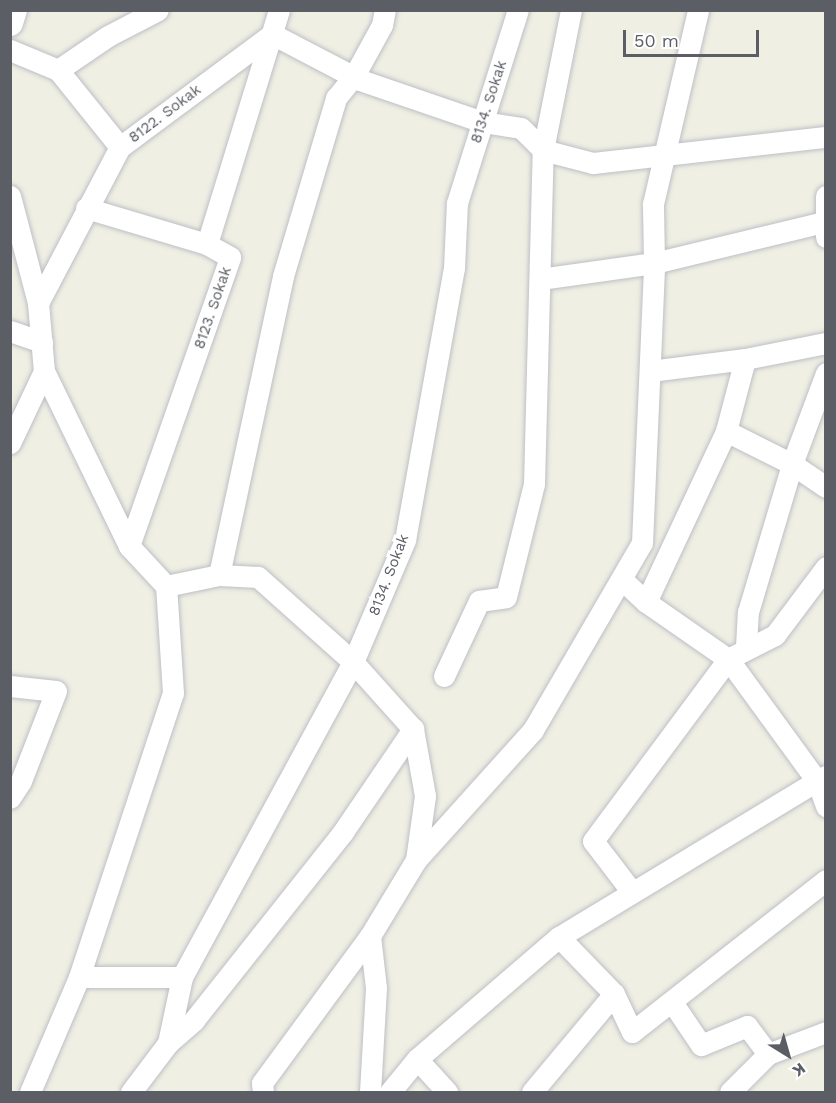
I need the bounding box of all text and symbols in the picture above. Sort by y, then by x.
scale bar [626,18,762,56]
text: 50 m [634,30,679,51]
street label: 8134. Sokak [467,58,511,146]
street label: 8122. Sokak [125,81,205,147]
street label: 8123. Sokak [191,265,235,351]
street label: 8134. Sokak [365,532,413,618]
north arrow [758,1025,818,1085]
text: K [789,1059,809,1081]

